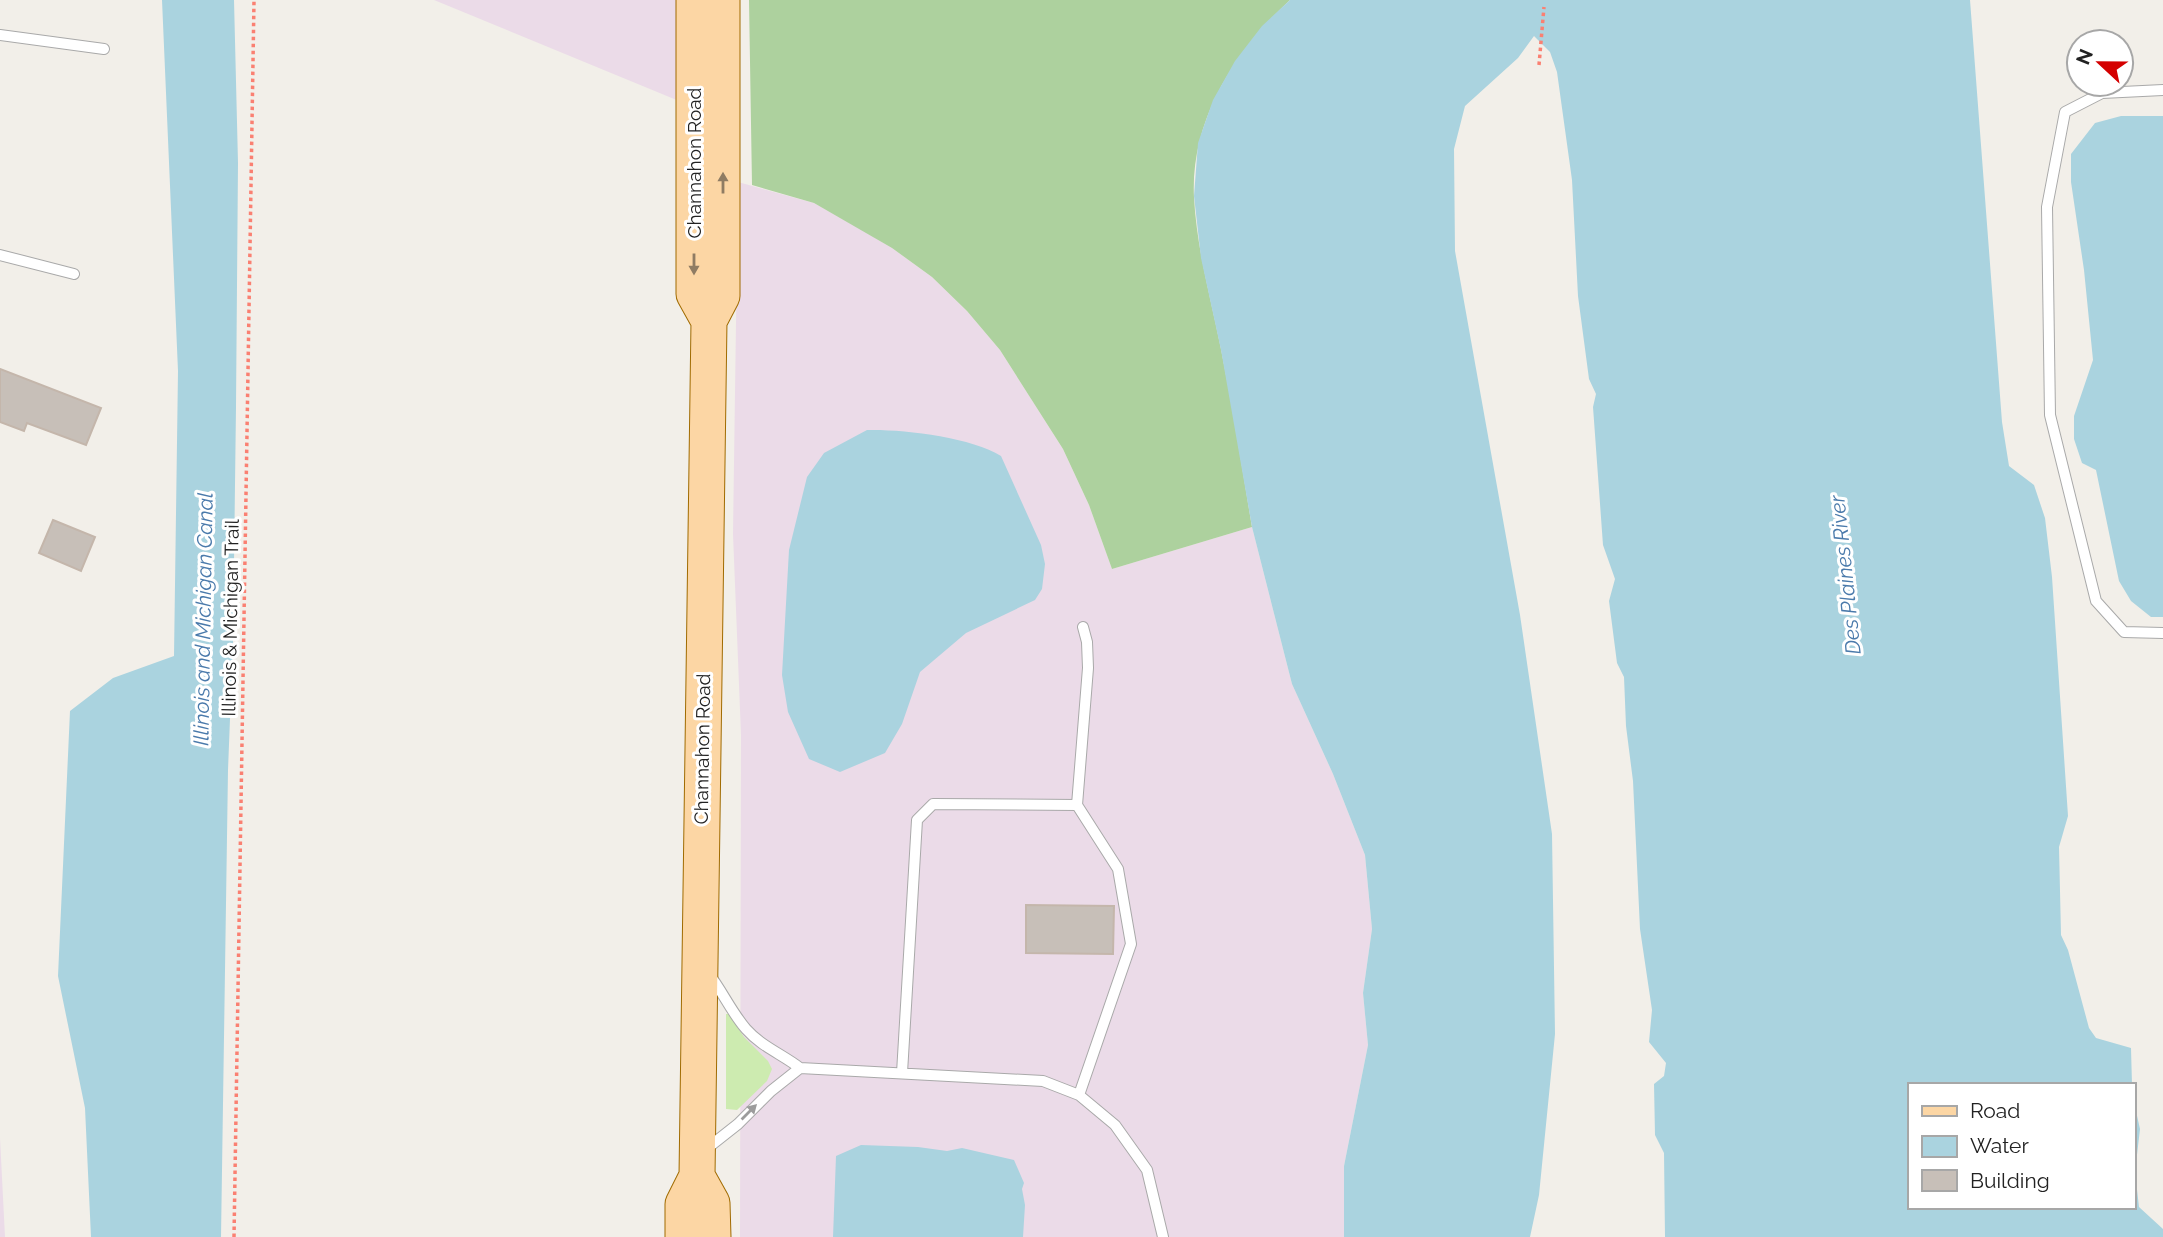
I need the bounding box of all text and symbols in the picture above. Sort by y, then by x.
north arrow [2065,28,2135,98]
text: N [2071,46,2097,67]
street label: Channahon Road [683,88,705,238]
one-way arrow [717,172,729,194]
one-way arrow [688,253,700,275]
water label: Illinois and Michigan Canal [188,492,218,746]
water label: Des Plaines River [1824,493,1866,656]
street label: Illinois & Michigan Trail [217,518,243,717]
street label: Channahon Road [690,673,714,825]
legend [1908,1083,2135,1209]
text: Road [1970,1098,2020,1123]
one-way arrow [740,1105,757,1121]
text: Water [1970,1133,2029,1158]
text: Building [1970,1168,2050,1193]

